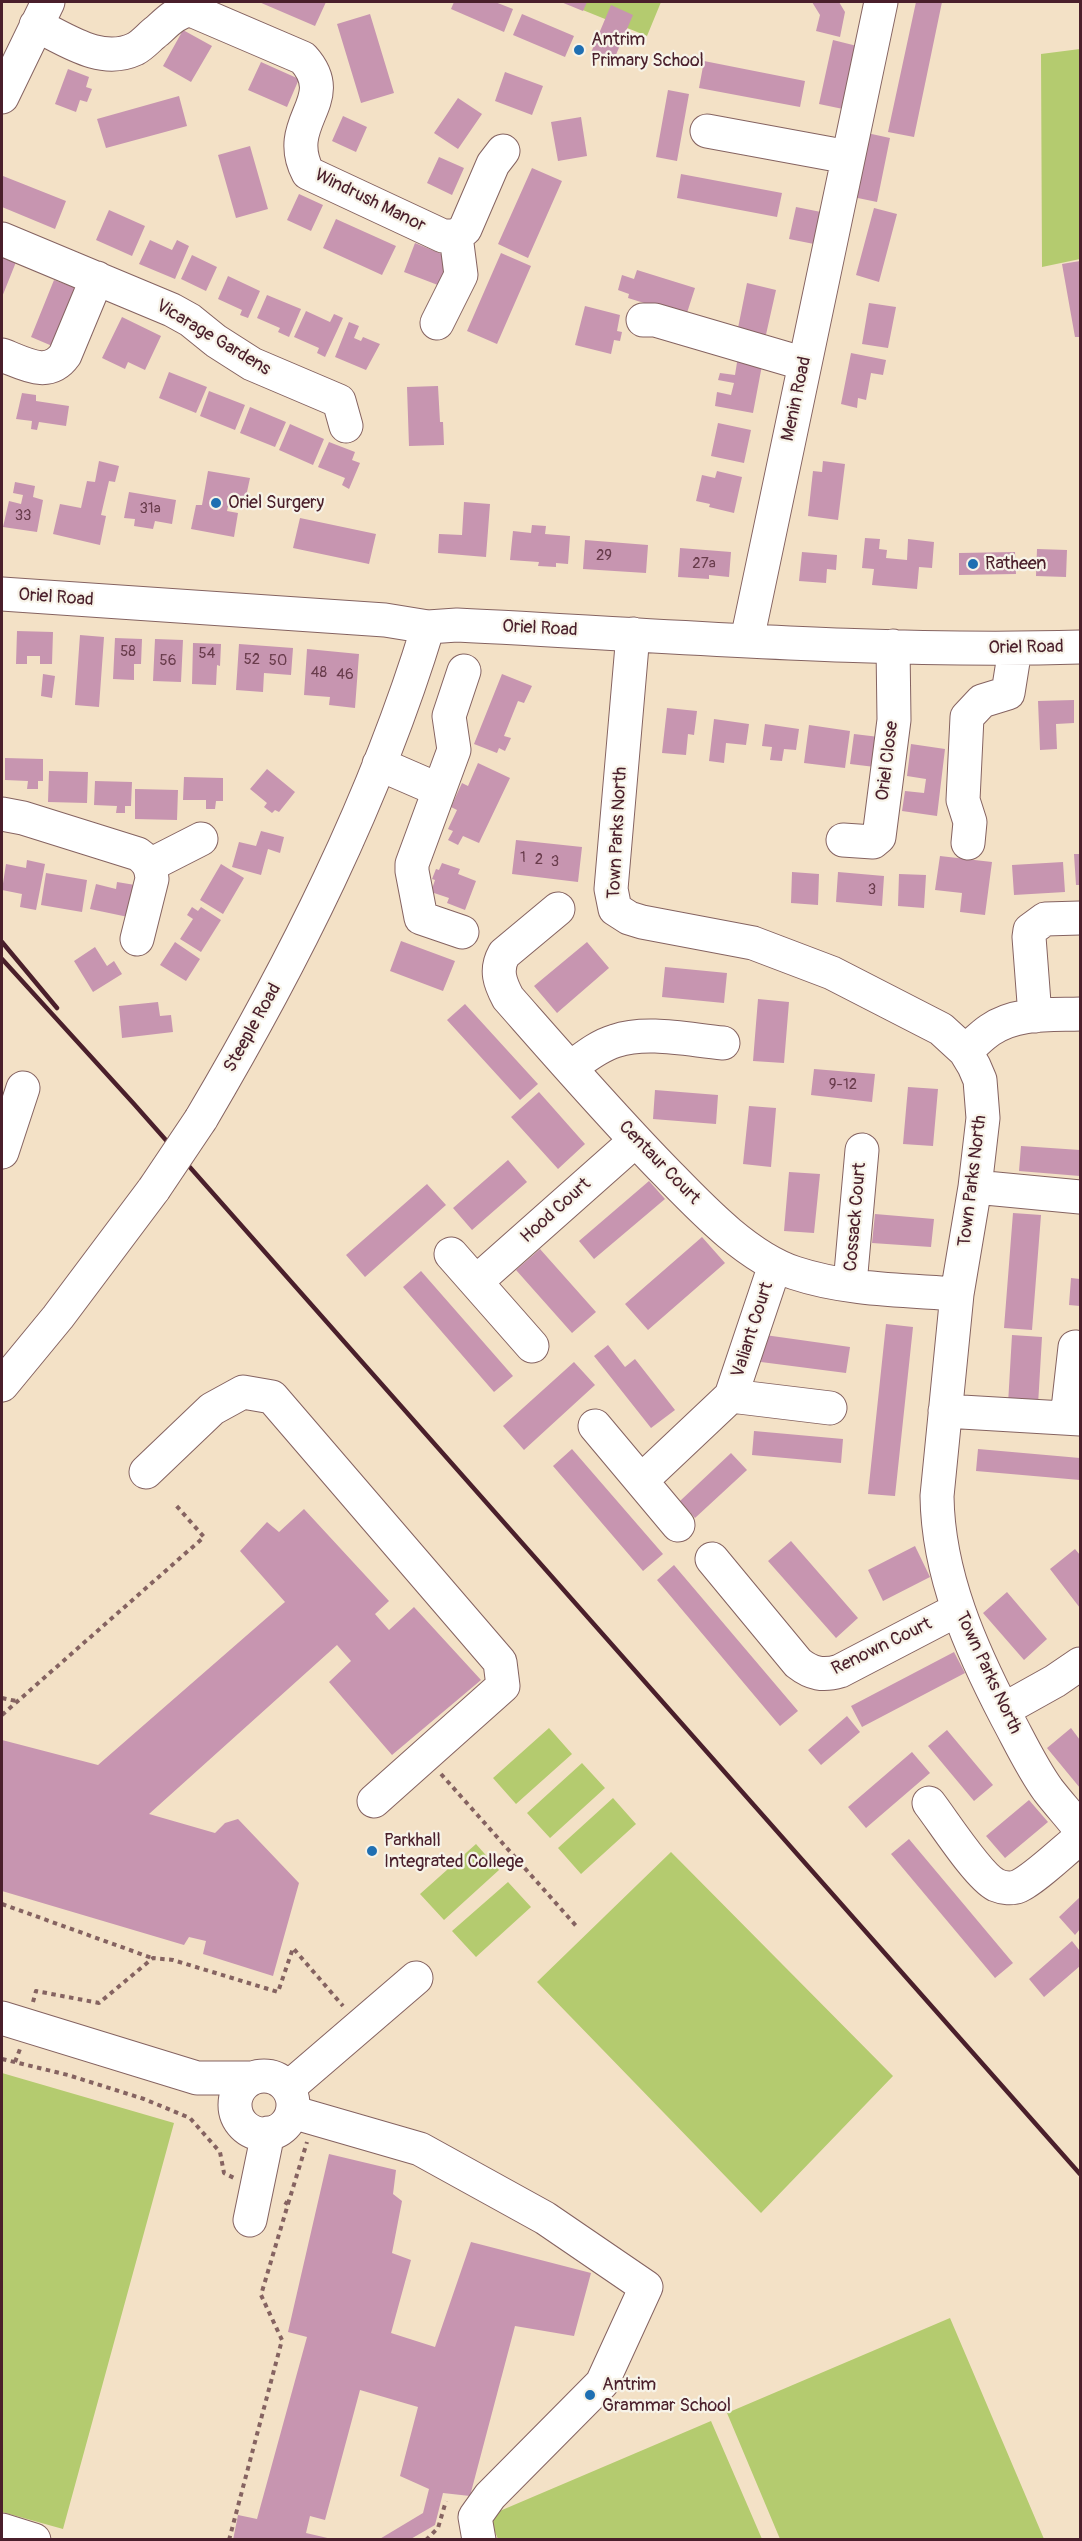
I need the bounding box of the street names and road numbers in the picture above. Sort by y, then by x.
street label: Windrush Manor [311,165,429,237]
street label: Vicarage Gardens [152,295,274,381]
street label: Menin Road [777,355,817,443]
street label: Oriel Road [18,585,94,611]
street label: Oriel Road [502,616,578,642]
street label: Oriel Road [988,637,1064,659]
street label: Oriel Close [872,720,904,802]
street label: Town Parks North [604,766,632,900]
street label: Steeple Road [220,980,286,1076]
street label: Town Parks North [954,1114,992,1248]
street label: Centaur Court [614,1117,704,1209]
street label: Cossack Court [840,1162,872,1272]
street label: Hood Court [516,1174,596,1248]
street label: Valiant Court [727,1280,779,1380]
street label: Town Parks North [950,1608,1026,1738]
street label: Renown Court [828,1613,936,1681]

